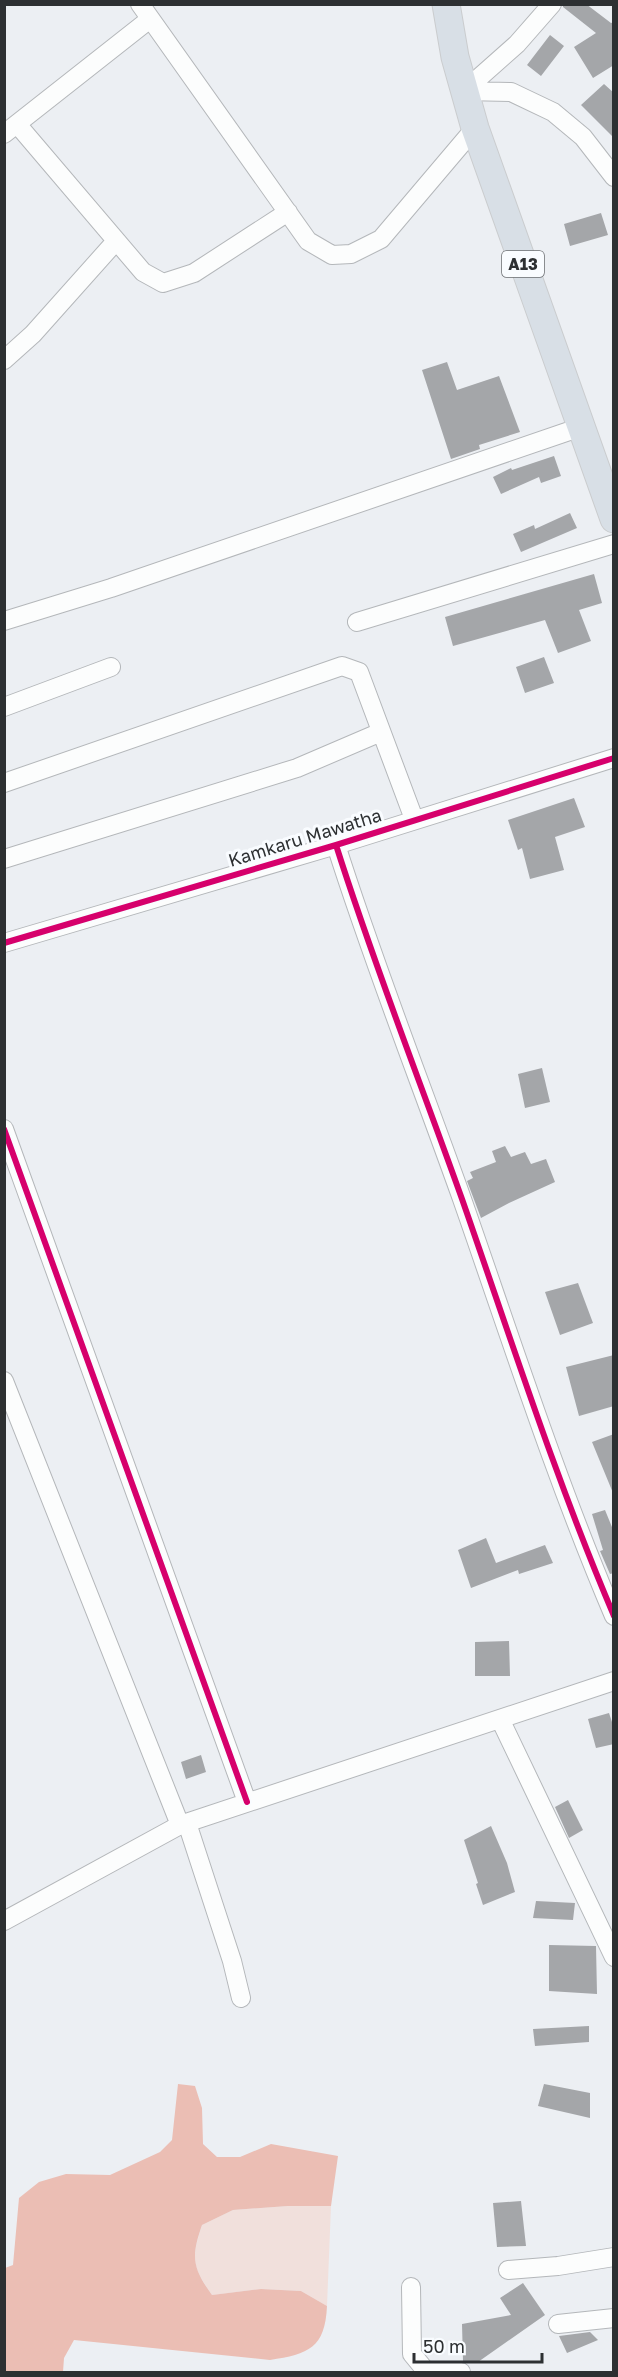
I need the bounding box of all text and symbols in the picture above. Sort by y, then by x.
road number: A13 [502,251,544,277]
street label: Kamkaru Mawatha [225,803,384,871]
scale bar [414,2326,542,2364]
text: 50 m [423,2335,465,2357]

